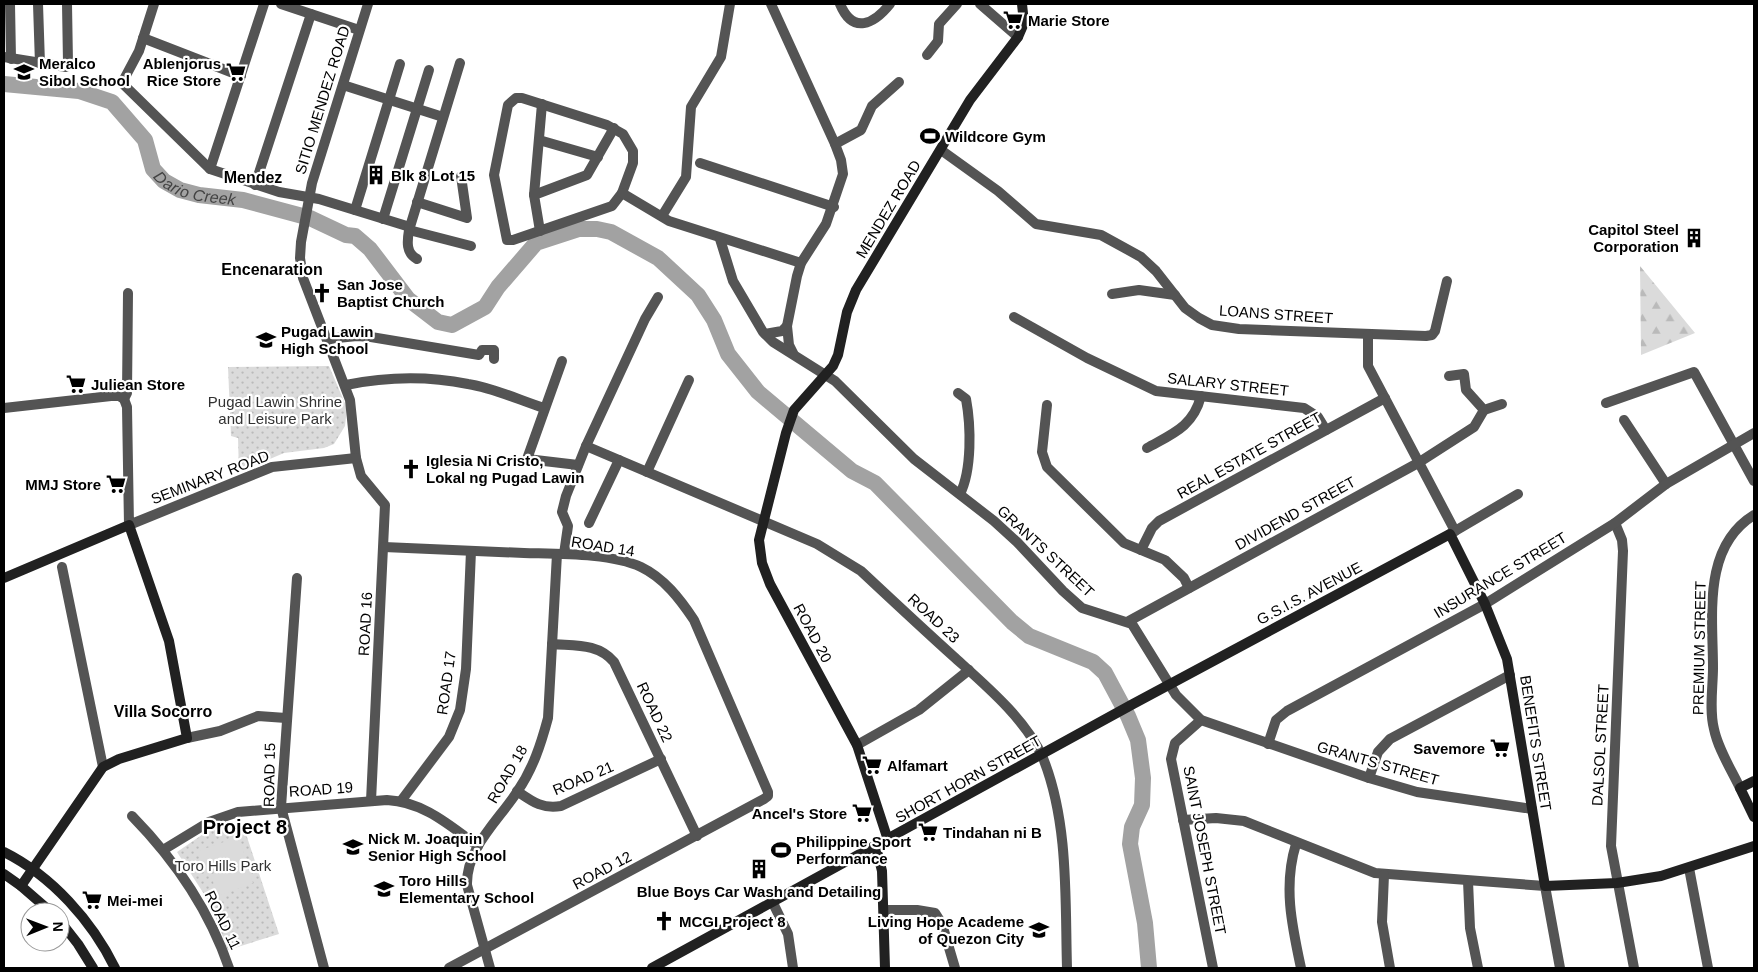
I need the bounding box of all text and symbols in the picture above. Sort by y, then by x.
supermarket icon: Marie Store [1002,9,1024,31]
place label: Marie Store [1028,12,1110,29]
street label: SITIO MENDEZ ROAD [291,24,353,176]
place label: Meralco Sibol School [39,55,130,89]
place label: Ablenjorus Rice Store [143,55,221,89]
school or university icon: Meralco Sibol School [13,61,35,83]
supermarket icon: Ablenjorus Rice Store [225,61,247,83]
sports icon: Wildcore Gym [919,125,941,147]
place label: Wildcore Gym [945,128,1046,145]
street label: MENDEZ ROAD [852,157,924,261]
building icon: Blk 8 Lot 15 [365,164,387,186]
place label: Blk 8 Lot 15 [391,167,475,184]
water label: Dario Creek [151,168,238,208]
district label: Mendez [224,169,282,186]
place label: Capitol Steel Corporation [1588,221,1679,255]
building icon: Capitol Steel Corporation [1683,227,1705,249]
district label: Encenaration [221,261,323,278]
place label: San Jose Baptist Church [337,276,445,310]
church icon: San Jose Baptist Church [311,282,333,304]
street label: LOANS STREET [1218,302,1334,326]
place label: Pugad Lawin High School [281,323,374,357]
school or university icon: Pugad Lawin High School [255,329,277,351]
street label: SALARY STREET [1166,369,1290,399]
supermarket icon: Juliean Store [65,373,87,395]
place label: Juliean Store [91,376,185,393]
park label: Pugad Lawin Shrine and Leisure Park [208,393,342,427]
street label: REAL ESTATE STREET [1174,408,1324,502]
street label: SEMINARY ROAD [148,447,272,507]
place label: Iglesia Ni Cristo, Lokal ng Pugad Lawin [426,452,584,486]
church icon: Iglesia Ni Cristo, Lokal ng Pugad Lawin [400,458,422,480]
supermarket icon: MMJ Store [105,473,127,495]
street label: DIVIDEND STREET [1232,473,1358,553]
place label: MMJ Store [25,476,101,493]
street label: GRANTS STREET [994,502,1098,600]
street label: INSURANCE STREET [1431,529,1569,621]
street label: ROAD 14 [570,533,636,559]
street label: G.S.I.S. AVENUE [1254,558,1364,628]
street label: PREMIUM STREET [1689,581,1709,715]
street label: ROAD 23 [905,590,963,646]
street label: ROAD 16 [355,591,375,657]
street label: ROAD 20 [790,601,836,665]
street label: ROAD 17 [433,650,459,716]
street label: BENEFITS STREET [1517,674,1555,812]
street label: ROAD 22 [634,679,676,745]
street label: DALSOL STREET [1588,684,1612,806]
district label: Villa Socorro [114,703,212,720]
street label: SHORT HORN STREET [892,732,1044,826]
street label: GRANTS STREET [1315,737,1441,789]
supermarket icon: Savemore [1489,737,1511,759]
place label: Savemore [1413,740,1485,757]
street label: ROAD 18 [484,742,530,806]
street label: ROAD 15 [260,743,278,807]
supermarket icon: Alfamart [861,754,883,776]
place label: Alfamart [887,757,948,774]
street label: ROAD 21 [550,758,616,798]
street label: SAINT JOSEPH STREET [1180,764,1230,936]
street label: ROAD 19 [288,778,354,800]
supermarket icon: Ancel's Store [851,802,873,824]
place label: Ancel's Store [752,805,847,822]
district label: Project 8 [203,816,287,838]
supermarket icon: Tindahan ni B [917,821,939,843]
place label: Tindahan ni B [943,824,1042,841]
place label: Nick M. Joaquin Senior High School [368,830,506,864]
place label: Philippine Sport Performance [796,833,911,867]
school or university icon: Nick M. Joaquin Senior High School [342,836,364,858]
sports icon: Philippine Sport Performance [770,839,792,861]
street label: ROAD 12 [570,847,634,893]
park label: Toro Hills Park [175,857,272,874]
building icon: Blue Boys Car Wash and Detailing [748,858,770,880]
place label: Toro Hills Elementary School [399,872,534,906]
school or university icon: Toro Hills Elementary School [373,878,395,900]
place label: Blue Boys Car Wash and Detailing [637,883,881,900]
street label: ROAD 11 [202,888,244,952]
supermarket icon: Mei-mei [81,889,103,911]
place label: Mei-mei [107,892,163,909]
north arrow [20,902,70,952]
church icon: MCGI Project 8 [653,910,675,932]
place label: MCGI Project 8 [679,913,786,930]
place label: Living Hope Academe of Quezon City [868,913,1025,947]
school or university icon: Living Hope Academe of Quezon City [1028,919,1050,941]
text: N [50,922,66,932]

